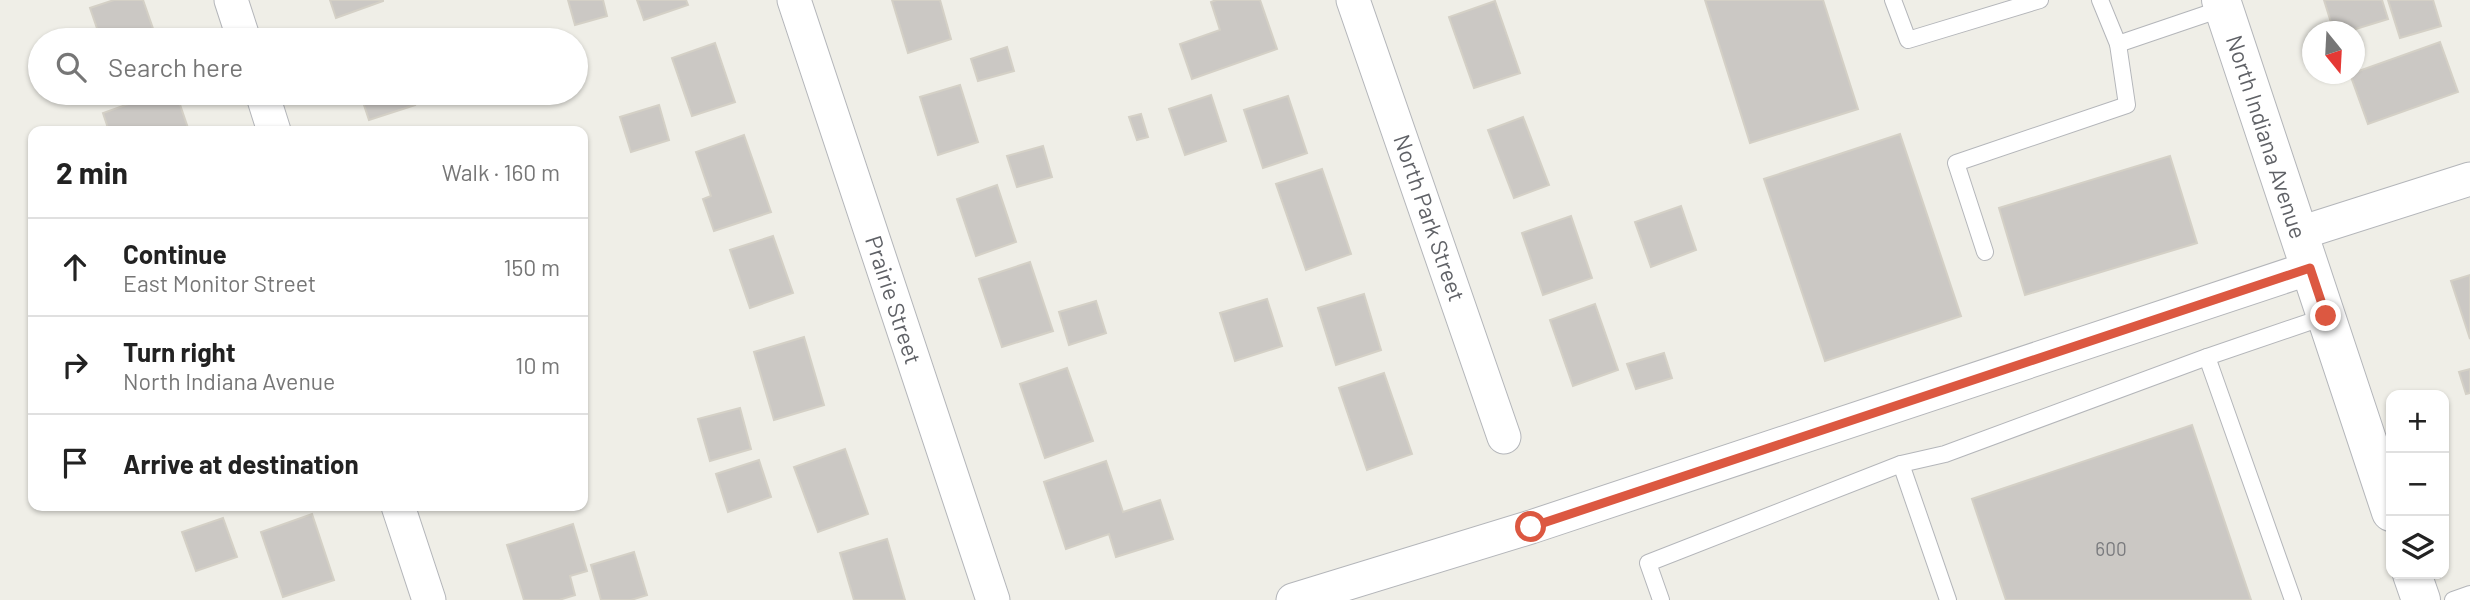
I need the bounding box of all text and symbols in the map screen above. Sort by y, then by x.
north arrow [2302,21,2365,84]
search box [28,28,588,105]
street label: North Indiana Avenue [2221,31,2313,242]
icon: search [52,48,90,86]
text: Search here [108,51,243,82]
street label: North Park Street [1388,131,1472,305]
text: 2 min [56,154,128,190]
text: Walk · 160 m [442,158,560,186]
street label: Prairie Street [860,232,928,367]
text: Continue [123,238,227,269]
icon: ahead [56,248,94,286]
text: 150 m [504,253,560,281]
text: East Monitor Street [123,269,316,297]
route end [2310,300,2341,331]
text: Turn right [123,336,236,367]
icon: right [56,346,94,384]
text: 10 m [515,351,560,379]
text: North Indiana Avenue [123,367,335,395]
map controls [2386,390,2449,579]
button: + [2386,390,2449,453]
icon: arrive [56,444,94,482]
text: Arrive at destination [123,448,359,479]
button: − [2386,453,2449,516]
route start [1515,511,1546,542]
button: layers [2386,516,2449,579]
house number: 600 [2095,537,2127,560]

